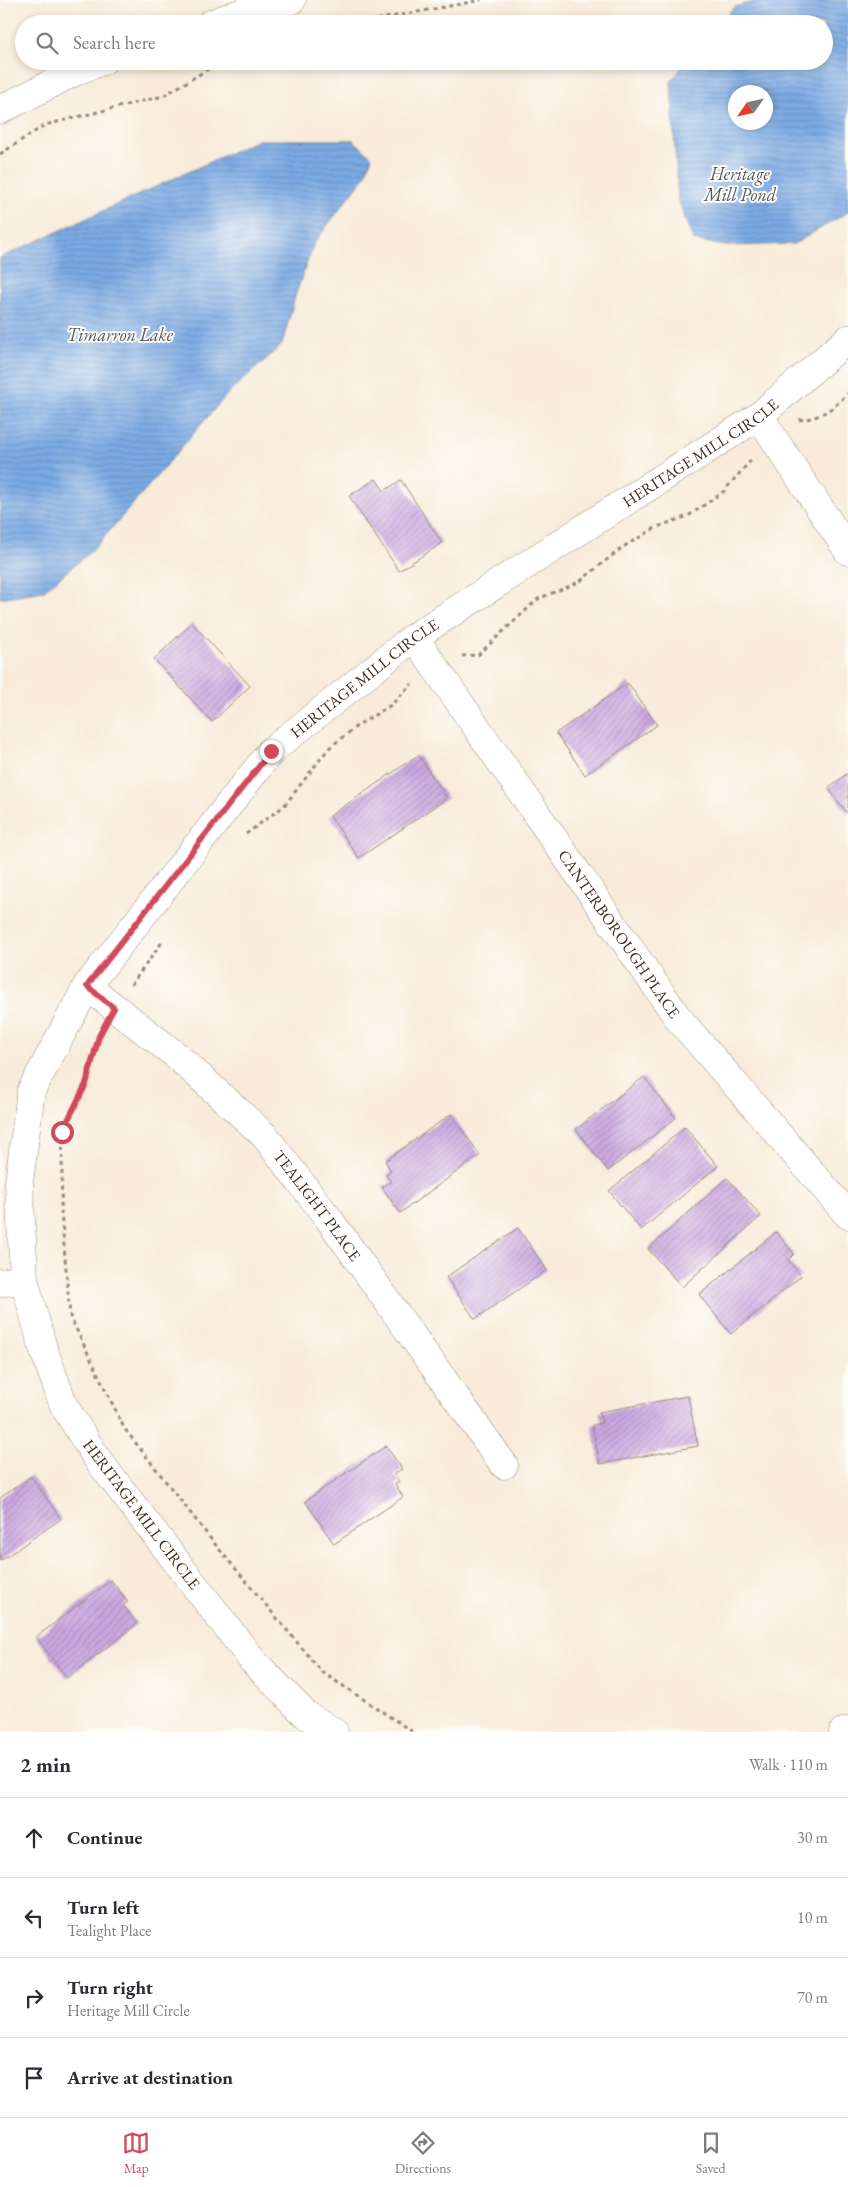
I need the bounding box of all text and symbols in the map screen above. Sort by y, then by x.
search box [15,15,833,70]
icon: search [33,29,61,57]
text: Search here [73,30,155,55]
north arrow [728,85,773,130]
water label: Heritage Mill Pond [703,162,777,206]
water label: Timarron Lake [67,323,174,346]
street label: HERITAGE MILL CIRCLE [618,394,783,512]
street label: HERITAGE MILL CIRCLE [286,614,442,743]
route end [260,740,283,763]
street label: CANTERBOROUGH PLACE [553,846,685,1022]
route start [51,1121,74,1144]
street label: TEALIGHT PLACE [269,1146,366,1265]
street label: HERITAGE MILL CIRCLE [78,1435,205,1593]
text: 2 min [20,1751,71,1778]
text: Walk · 110 m [749,1754,828,1775]
icon: ahead [20,1824,48,1852]
text: Continue [67,1825,142,1850]
text: 30 m [797,1827,828,1848]
text: Turn left [67,1895,139,1920]
icon: left [20,1904,48,1932]
text: 10 m [797,1907,828,1928]
text: Tealight Place [67,1920,151,1941]
text: Turn right [67,1975,153,2000]
icon: right [20,1984,48,2012]
text: 70 m [797,1987,828,2008]
text: Heritage Mill Circle [67,2000,190,2021]
icon: arrive [20,2064,48,2092]
text: Arrive at destination [67,2065,233,2090]
tab: Map [122,2129,150,2177]
tab: Directions [395,2129,451,2177]
tab: Saved [696,2129,726,2177]

